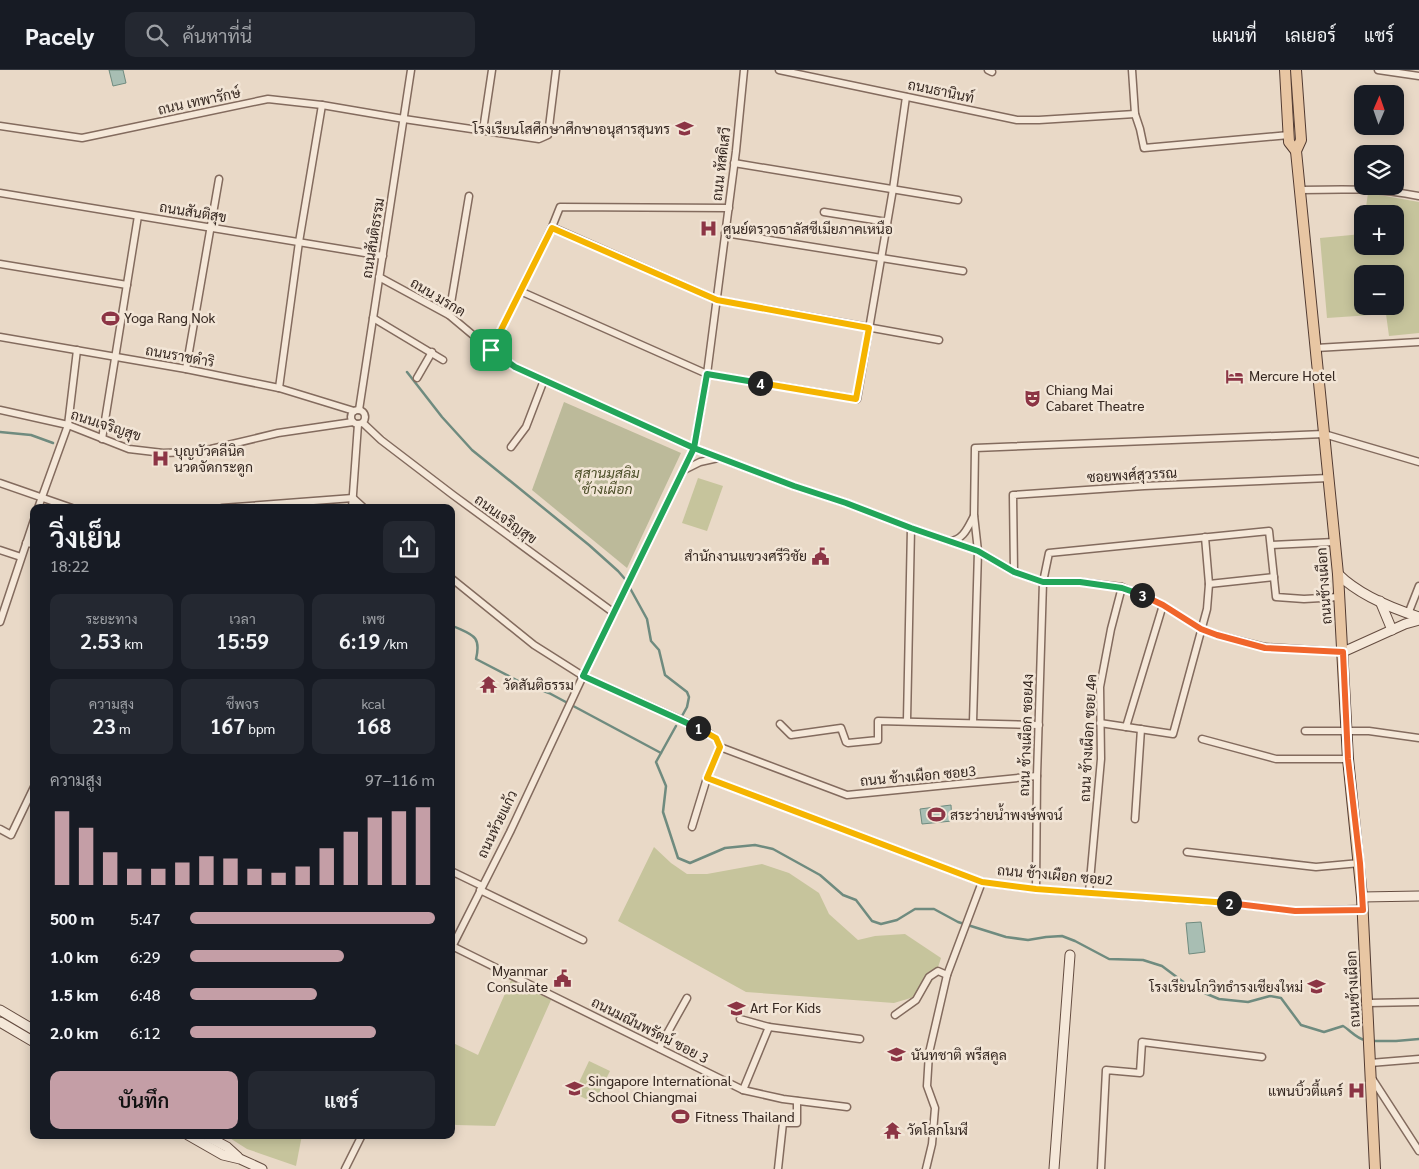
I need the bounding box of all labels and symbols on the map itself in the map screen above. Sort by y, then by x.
street label: ถนนธานินท์ [906,74,976,106]
street label: ถนน เทพารักษ์ [156,82,242,118]
north arrow [1354,85,1404,135]
place label: โรงเรียนโสศึกษาศึกษาอนุสารสุนทร [472,119,670,139]
school or university icon: โรงเรียนโสศึกษาศึกษาอนุสารสุนทร [674,119,694,139]
street label: ถนน หัสดิเสวี [707,126,733,202]
street label: ถนนสันติธรรม [357,196,387,279]
street label: ถนนสันติสุข [158,197,228,227]
hospital icon: ศูนย์ตรวจธาลัสซีเมียภาคเหนือ [699,219,719,239]
place label: ศูนย์ตรวจธาลัสซีเมียภาคเหนือ [723,219,893,239]
street label: ถนน มรกต [408,273,469,320]
sports icon: Yoga Rang Nok [100,308,120,328]
place label: Yoga Rang Nok [124,308,215,326]
pin [470,329,512,371]
street label: ถนนราชดำริ [144,340,216,370]
hotel icon: Mercure Hotel [1225,366,1245,386]
place label: Mercure Hotel [1249,366,1336,384]
pin: 4 [748,370,772,396]
place label: Chiang Mai Cabaret Theatre [1046,380,1145,414]
theatre icon: Chiang Mai Cabaret Theatre [1022,388,1042,408]
street label: ถนนเจริญสุข [68,404,144,446]
place label: บุญบัวคลีนิค นวดจัดกระดูก [174,441,253,477]
hospital icon: บุญบัวคลีนิค นวดจัดกระดูก [150,449,170,469]
park label: สุสานมุสลิม ช้างเผือก [574,463,640,497]
street label: ซอยพงศ์สุวรรณ [1086,463,1178,487]
street label: ถนนเจริญสุข [471,489,541,549]
place label: สำนักงานแขวงศรีวิชัย [684,546,807,564]
public building icon: สำนักงานแขวงศรีวิชัย [811,546,831,566]
street label: ถนนช้างเผือก [1311,547,1335,625]
pin: 3 [1130,582,1154,608]
street label: ถนน ช้างเผือก ซอย4ง [1014,673,1036,797]
street label: ถนน ช้างเผือก ซอย 4ค [1075,673,1099,802]
temple icon: วัดสันติธรรม [479,675,499,695]
place label: วัดสันติธรรม [503,675,574,693]
pin: 1 [686,716,710,740]
street label: ถนน ช้างเผือก ซอย3 [859,761,977,789]
street label: ถนนห้วยแก้ว [472,787,520,860]
place label: สระว่ายน้ำพงษ์พจน์ [950,803,1063,823]
sports icon: สระว่ายน้ำพงษ์พจน์ [926,805,946,825]
street label: ถนน ช้างเผือก ซอย2 [996,860,1114,888]
pin: 2 [1216,890,1242,916]
street label: ถนนช้างเผือก [1341,950,1363,1028]
place label: Myanmar Consulate [487,961,548,995]
public building icon: Myanmar Consulate [552,969,572,989]
place label: โรงเรียนโกวิทธำรงเชียงใหม่ [1148,977,1303,995]
school or university icon: โรงเรียนโกวิทธำรงเชียงใหม่ [1307,977,1327,997]
street label: ถนนมณีนพรัตน์ ซอย 3 [589,992,712,1066]
school or university icon: Art For Kids [726,998,746,1018]
place label: Art For Kids [750,998,821,1016]
school or university icon: นันทชาติ พรีสคูล [887,1045,907,1065]
place label: นันทชาติ พรีสคูล [911,1045,1007,1065]
place label: Singapore International School Chiangmai [588,1071,732,1105]
school or university icon: Singapore International School Chiangmai [564,1079,584,1099]
place label: แพนบิ้วตี้แคร์ [1268,1079,1343,1099]
hospital icon: แพนบิ้วตี้แคร์ [1347,1081,1367,1101]
sports icon: Fitness Thailand [671,1107,691,1127]
place label: Fitness Thailand [695,1107,794,1125]
temple icon: วัดโลกโมฬี [883,1120,903,1140]
place label: วัดโลกโมฬี [907,1120,968,1138]

